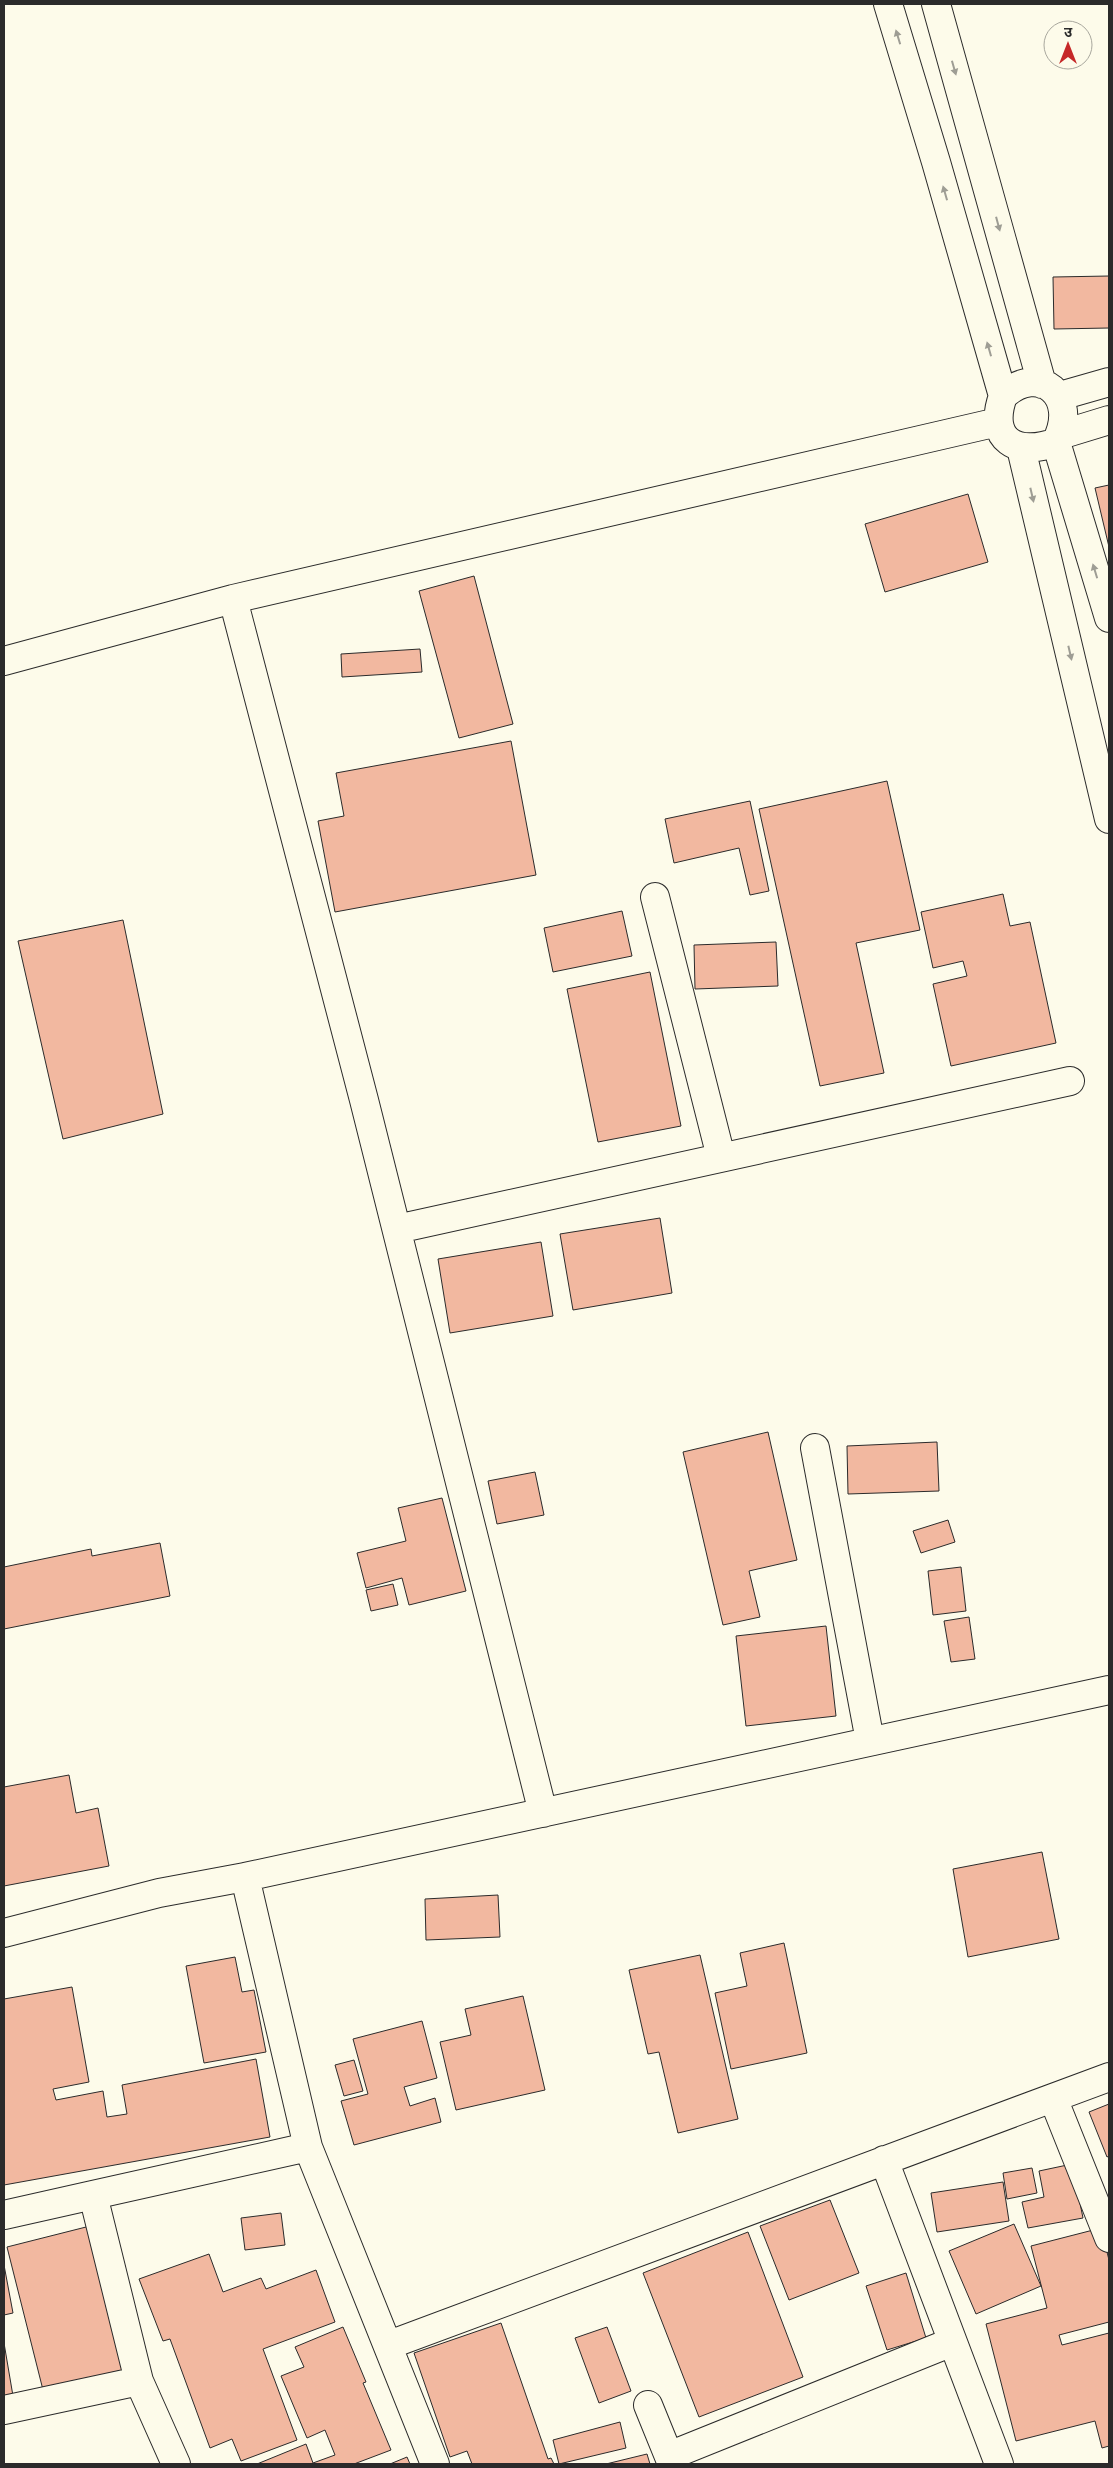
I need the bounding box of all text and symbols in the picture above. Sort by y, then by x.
north arrow [1043,20,1093,70]
text: उ [1064,22,1073,41]
one-way arrow [894,30,902,45]
one-way arrow [950,60,958,75]
one-way arrow [940,185,948,200]
one-way arrow [994,217,1002,232]
one-way arrow [985,342,993,357]
one-way arrow [1028,488,1036,503]
one-way arrow [1091,563,1099,578]
one-way arrow [1066,646,1074,661]

